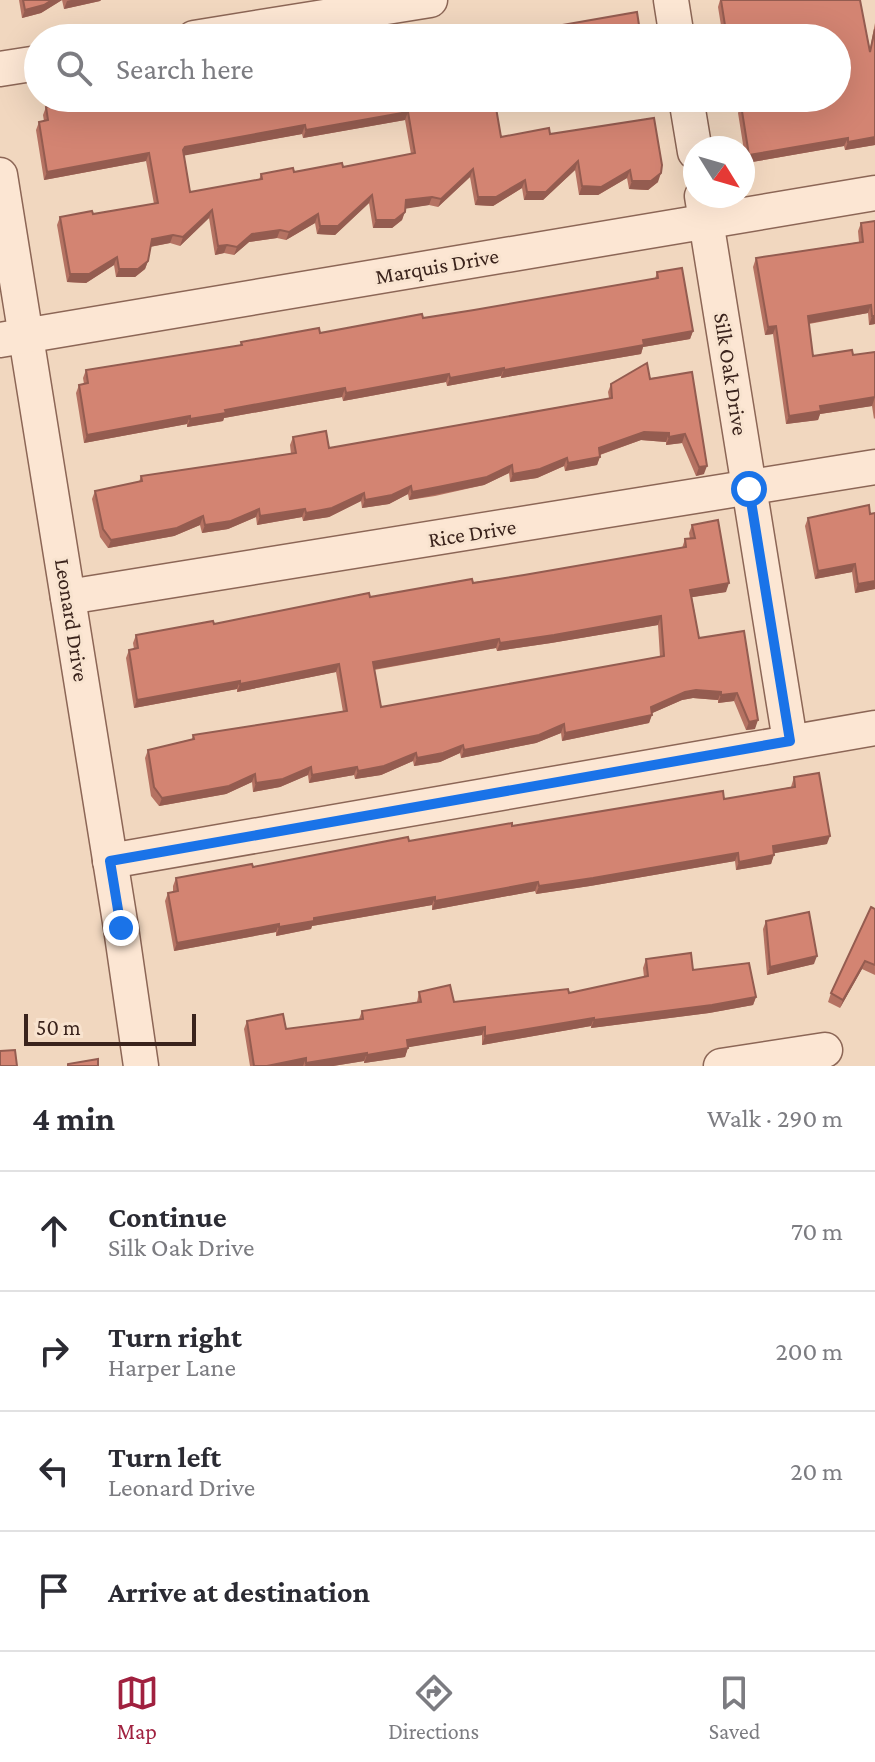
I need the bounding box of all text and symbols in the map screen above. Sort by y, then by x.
search box [24,24,851,112]
icon: search [52,46,96,90]
text: Search here [116,52,254,85]
north arrow [683,136,755,208]
street label: Marquis Drive [373,243,501,289]
street label: Silk Oak Drive [709,311,753,437]
route start [731,471,767,507]
street label: Rice Drive [426,514,518,552]
street label: Leonard Drive [50,557,94,683]
route end [103,910,139,946]
scale bar [24,1010,196,1046]
text: 50 m [36,1015,81,1040]
text: 4 min [32,1100,115,1137]
text: Walk · 290 m [707,1104,843,1133]
text: Continue [108,1200,227,1233]
icon: ahead [32,1209,76,1253]
text: 70 m [791,1217,843,1246]
text: Silk Oak Drive [108,1233,254,1262]
text: Turn right [108,1320,242,1353]
icon: right [32,1329,76,1373]
text: 200 m [775,1337,843,1366]
text: Harper Lane [108,1353,236,1382]
text: Turn left [108,1440,221,1473]
icon: left [32,1449,76,1493]
text: 20 m [790,1457,843,1486]
text: Leonard Drive [108,1473,255,1502]
icon: arrive [32,1569,76,1613]
text: Arrive at destination [108,1575,370,1608]
tab: Map [115,1671,159,1744]
tab: Directions [388,1671,479,1744]
tab: Saved [709,1671,760,1744]

